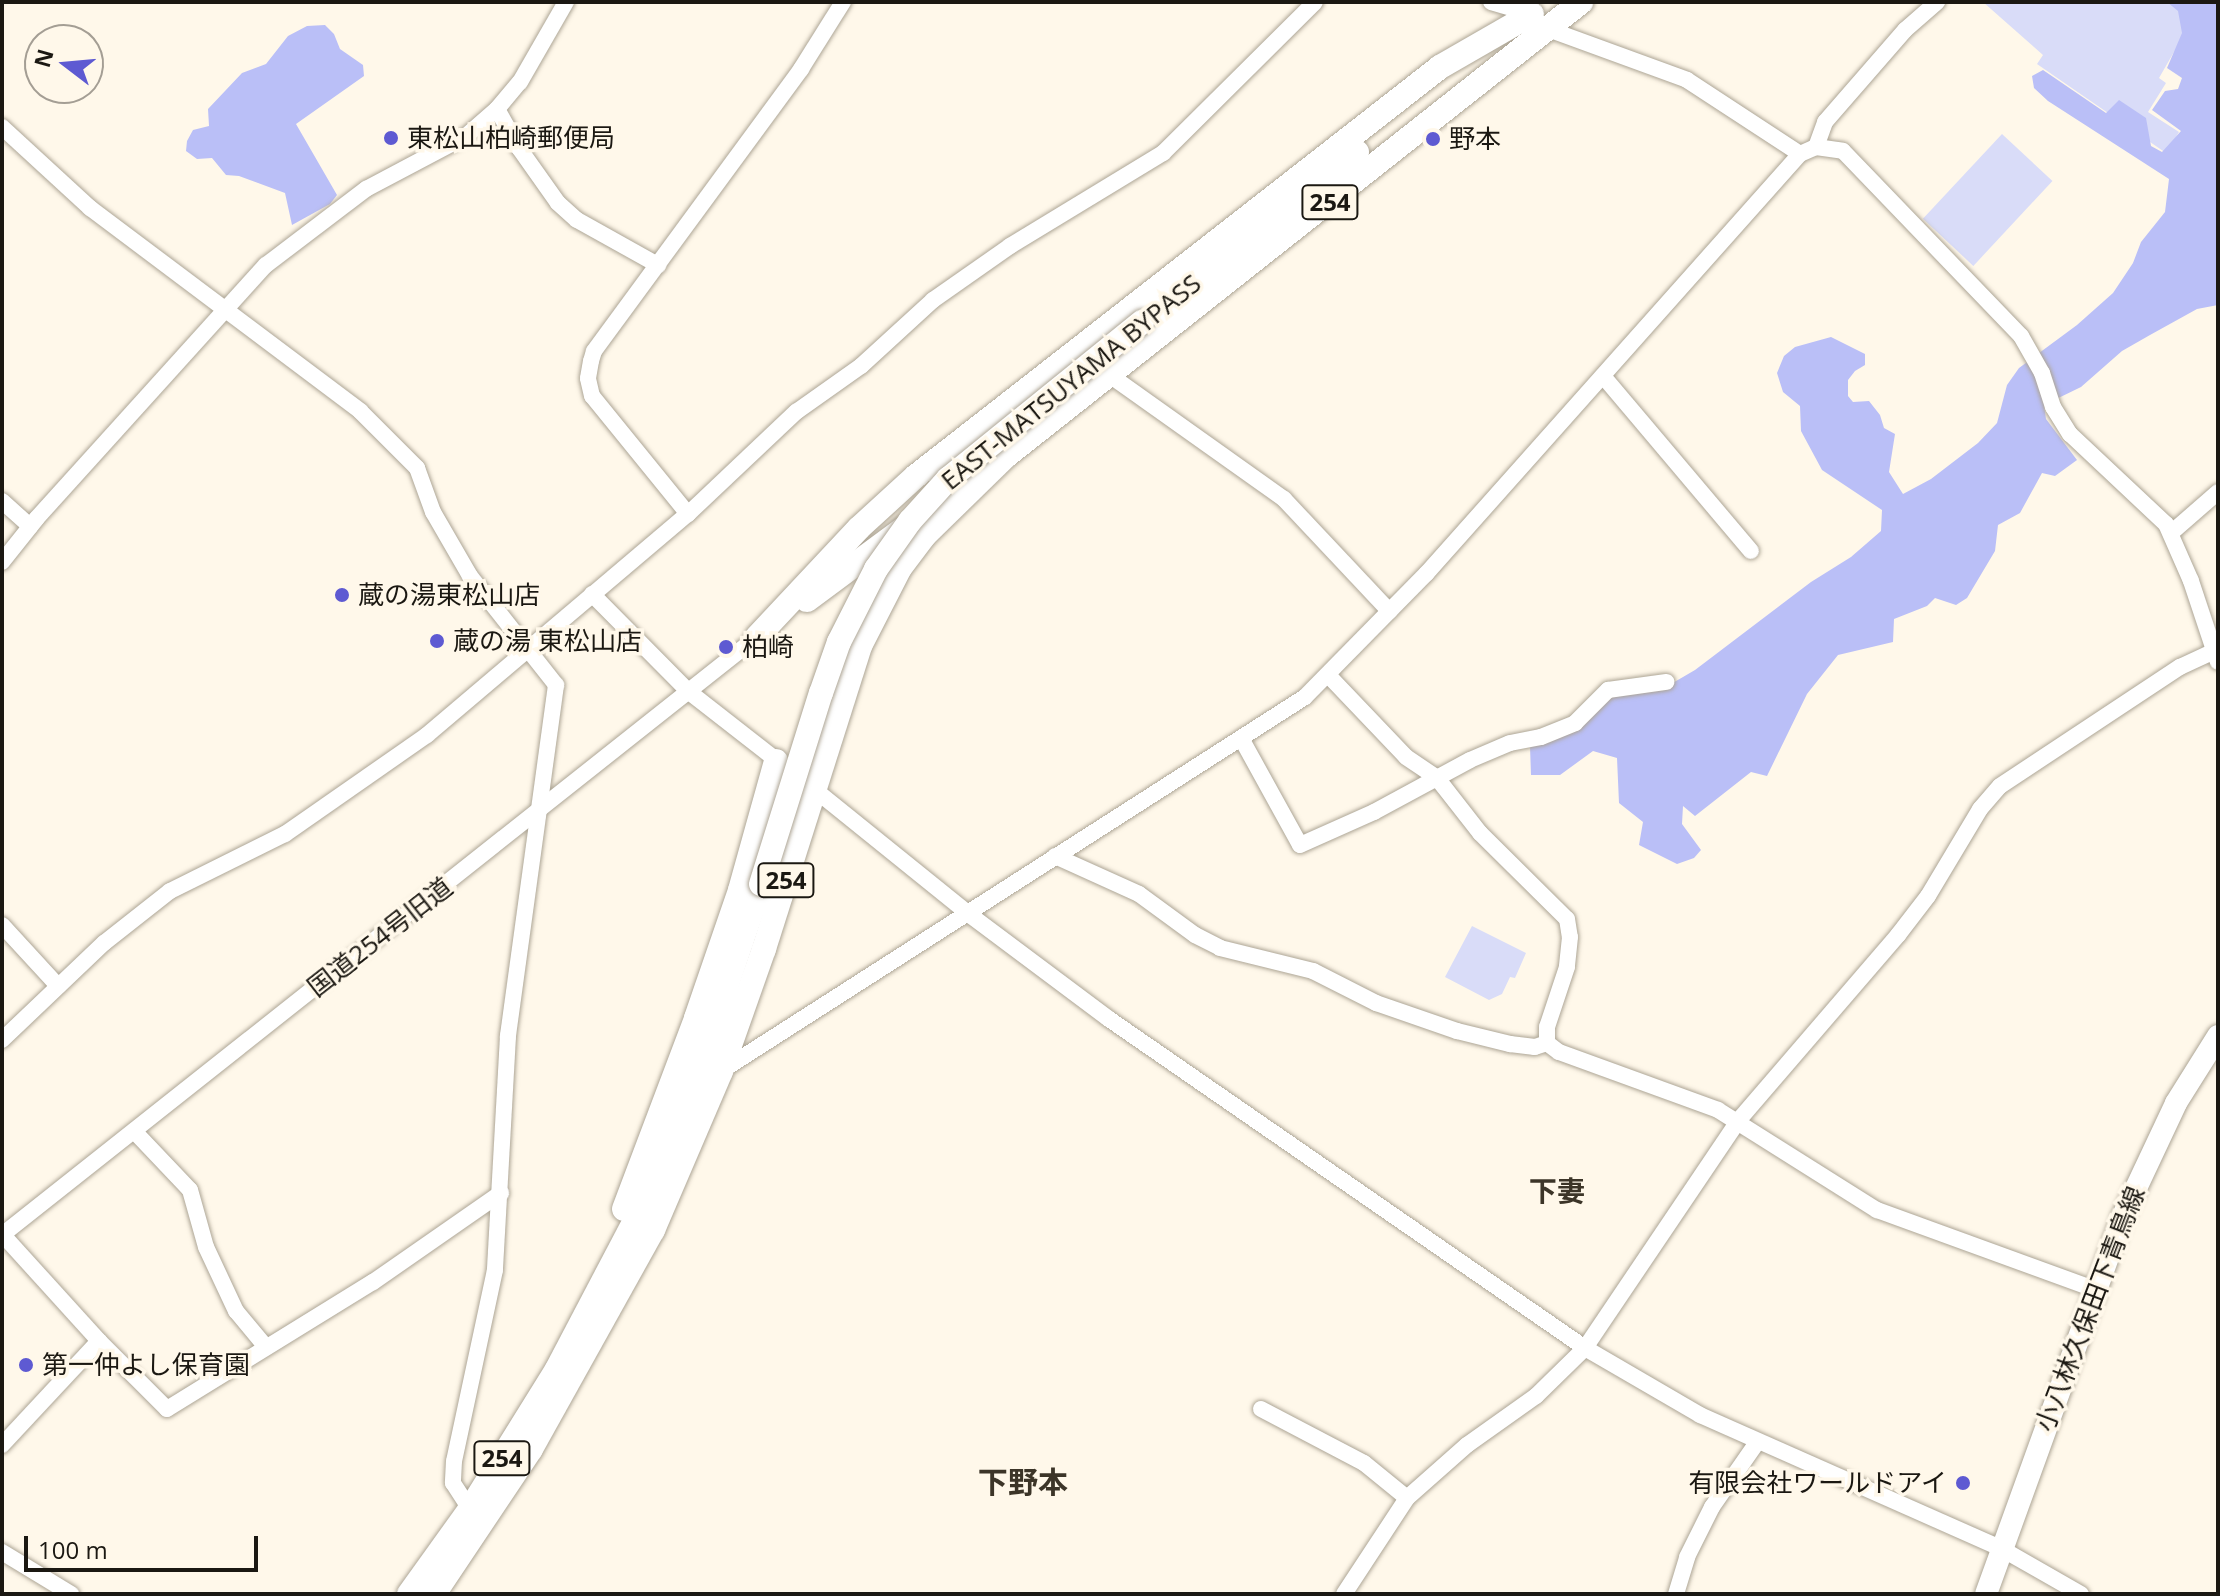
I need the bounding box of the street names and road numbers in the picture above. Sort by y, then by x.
road number: 254 [1300,182,1360,222]
street label: EAST-MATSUYAMA BYPASS [935,268,1207,496]
road number: 254 [756,860,816,900]
street label: 国道254号旧道 [302,871,458,1003]
street label: 小八林久保田下青鳥線 [2029,1182,2151,1436]
road number: 254 [472,1438,532,1478]

